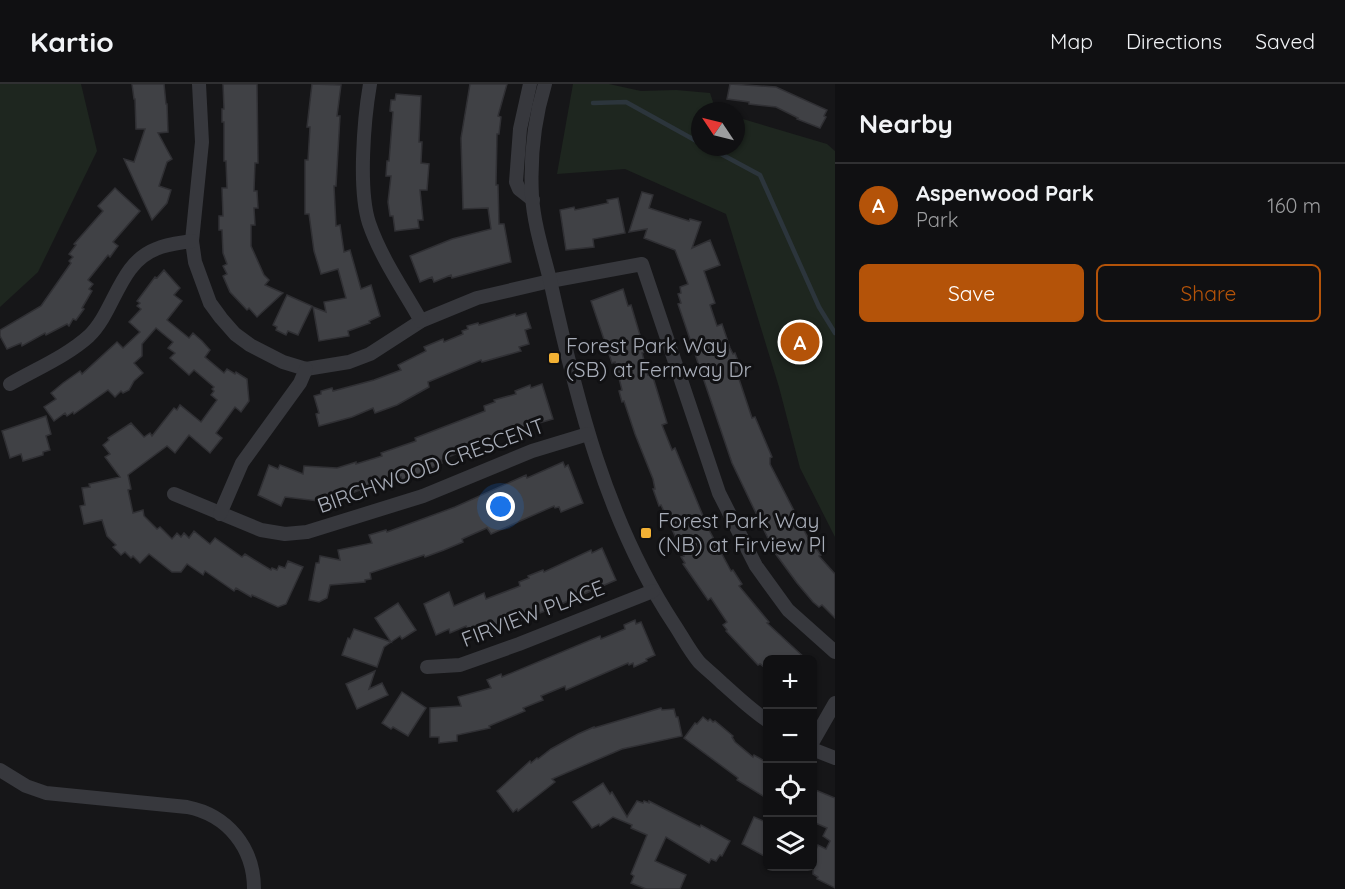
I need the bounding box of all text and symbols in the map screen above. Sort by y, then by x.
text: Kartio [30,24,114,59]
text: Map [1050,28,1093,54]
text: Directions [1126,28,1222,54]
text: Saved [1255,28,1315,54]
north arrow [691,102,745,156]
text: Nearby [859,107,953,140]
text: Aspenwood Park [916,179,1094,207]
text: A [872,193,885,218]
text: 160 m [1267,193,1321,218]
text: Park [916,207,958,232]
button: Save [859,264,1084,322]
button: Share [1096,264,1321,322]
pin: A [780,320,820,364]
place label: Forest Park Way (SB) at Fernway Dr [566,332,752,382]
marker: Forest Park Way (SB) at Fernway Dr [547,351,561,365]
street label: BIRCHWOOD CRESCENT [313,412,548,518]
your location [486,492,515,521]
place label: Forest Park Way (NB) at Firview Pl [658,507,826,557]
marker: Forest Park Way (NB) at Firview Pl [639,526,653,540]
street label: FIRVIEW PLACE [458,574,608,652]
map controls [763,655,817,871]
button: + [763,655,817,709]
button: − [763,709,817,763]
button: locate [763,763,817,817]
button: layers [763,817,817,871]

